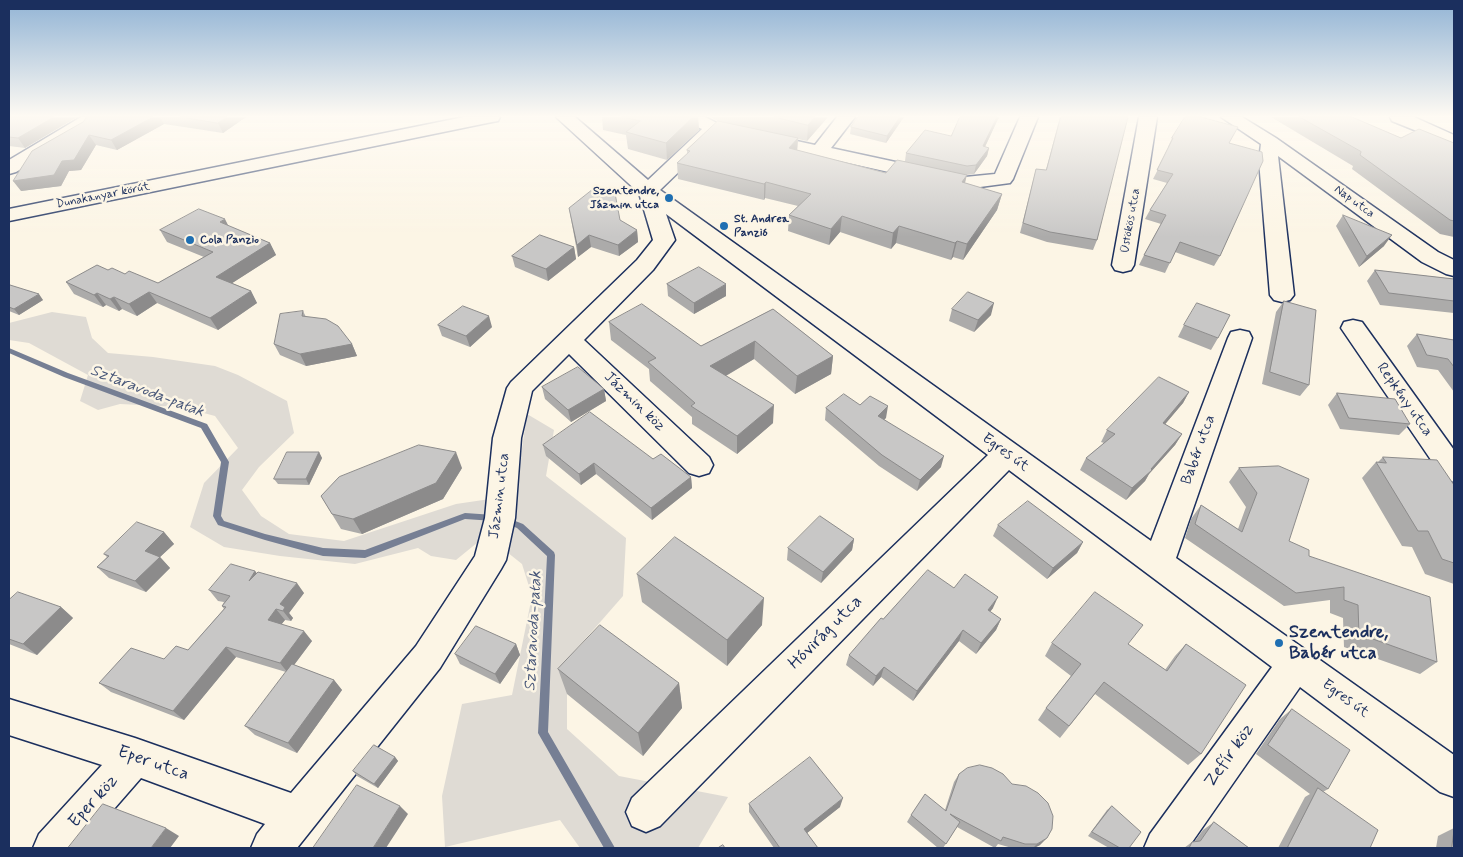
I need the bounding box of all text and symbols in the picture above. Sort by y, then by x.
street label: Dunakanyar körút [55,180,151,212]
street label: Nap utca [1331,183,1377,221]
place label: Szentendre, Jázmin utca [590,184,659,212]
street label: Üstökös utca [1118,187,1144,255]
marker: Szentendre, Jázmin utca [663,192,675,204]
place label: St. Andrea Panzió [734,212,789,240]
marker: St. Andrea Panzió [718,220,730,232]
place label: Cola Panzio [200,233,259,247]
marker: Cola Panzio [184,234,196,246]
street label: Repkény utca [1372,360,1436,440]
water label: Sztaravoda-patak [87,361,207,423]
street label: Jázmin köz [600,368,668,436]
street label: Babér utca [1178,413,1220,487]
street label: Egres út [978,430,1032,476]
street label: Jázmin utca [486,452,514,540]
water label: Sztaravoda-patak [521,570,547,692]
street label: Hóvirág utca [784,591,868,675]
place label: Szentendre, Babér utca [1289,622,1388,664]
marker: Szentendre, Babér utca [1273,637,1285,649]
street label: Egres út [1318,676,1372,722]
street label: Zefír köz [1200,720,1260,792]
street label: Eper utca [115,742,191,786]
street label: Eper köz [65,771,123,833]

